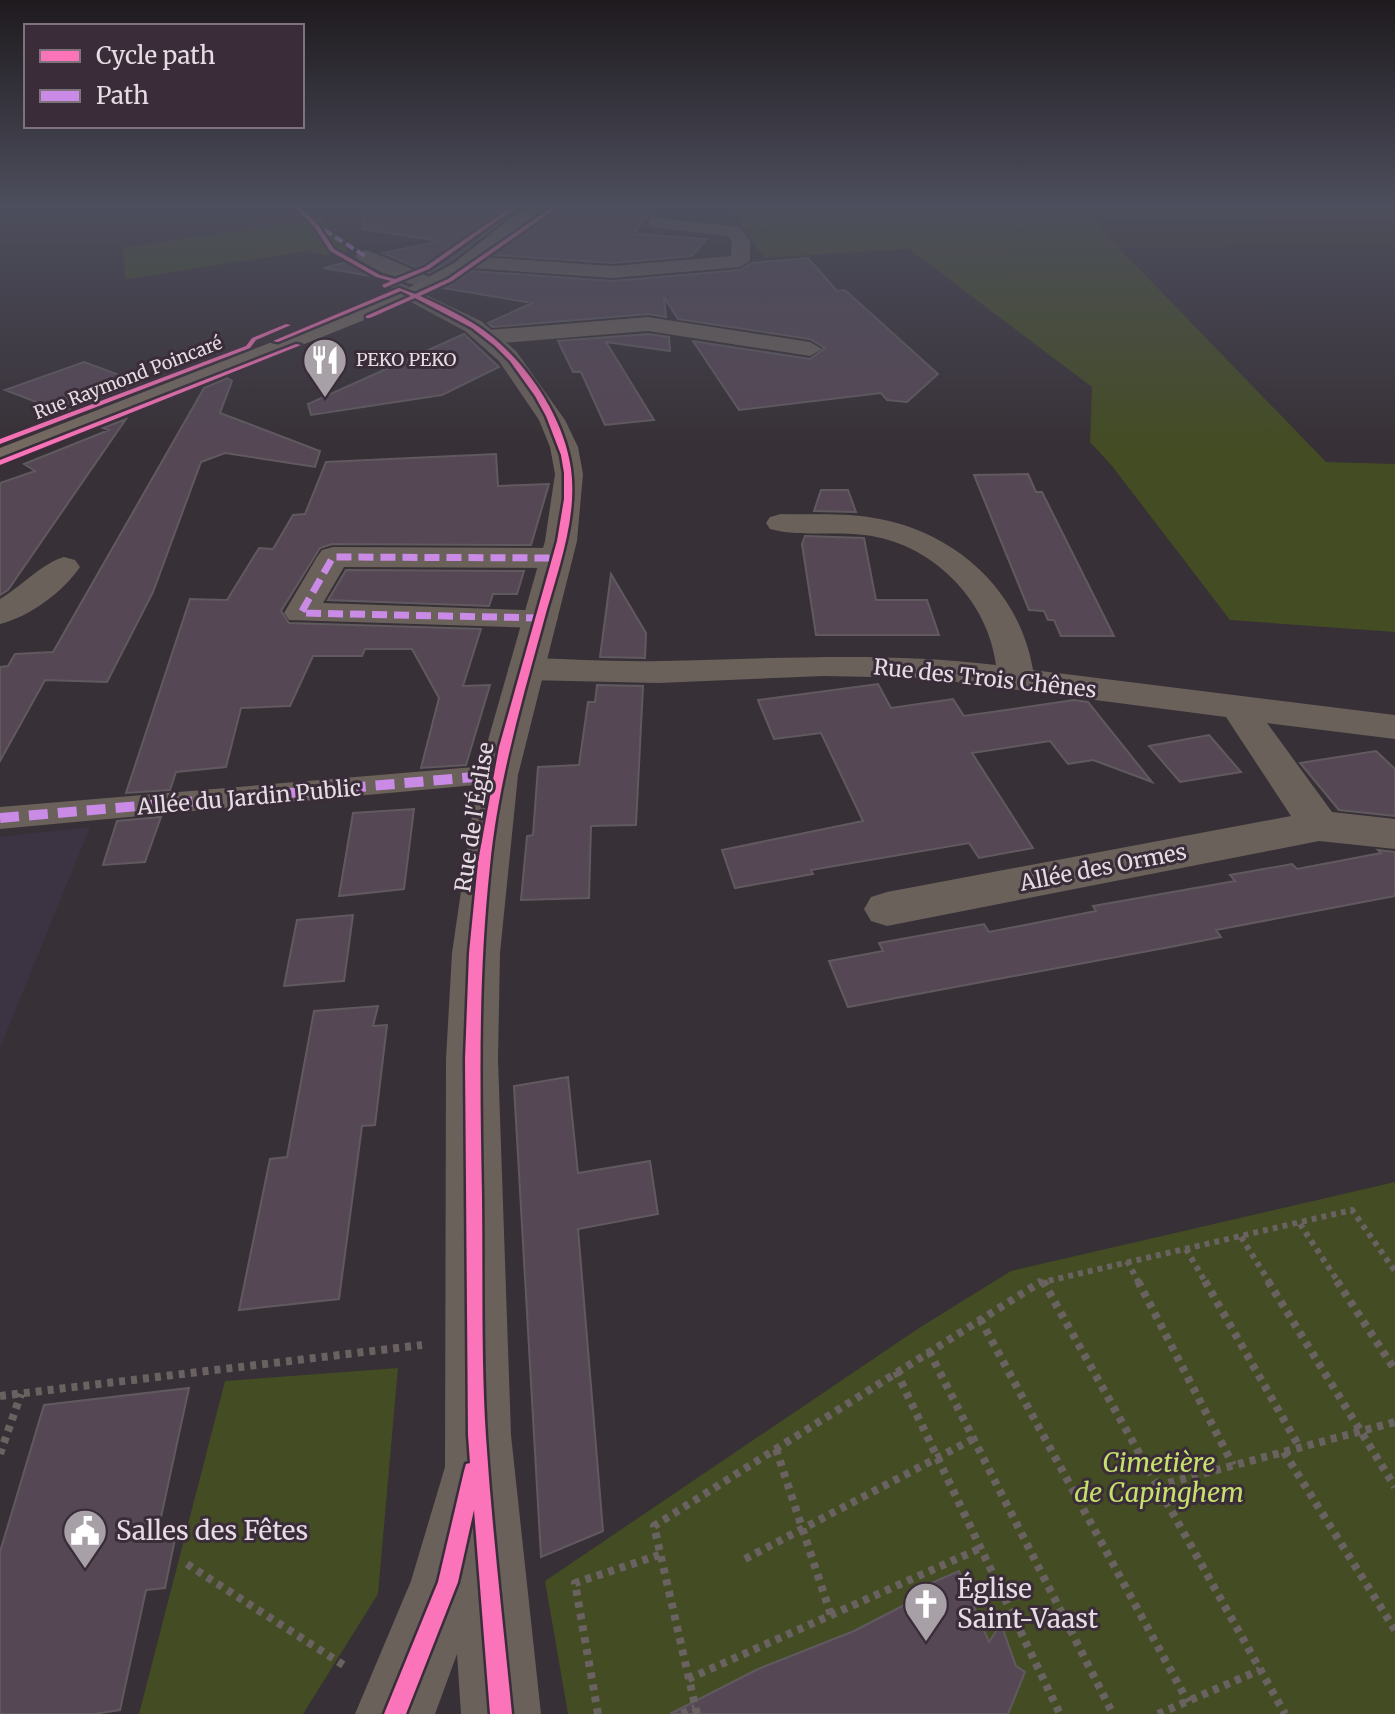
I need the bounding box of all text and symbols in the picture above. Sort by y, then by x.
legend [24,24,304,128]
text: Cycle path [96,40,215,71]
text: Path [96,80,149,111]
street label: Rue Raymond Poincaré [30,331,225,424]
restaurant icon: PEKO PEKO [301,336,349,399]
place label: PEKO PEKO [356,348,457,371]
street label: Rue des Trois Chênes [872,652,1098,704]
street label: Rue de l'Église [447,740,500,894]
street label: Allée du Jardin Public [135,773,362,821]
street label: Allée des Ormes [1016,837,1189,897]
park label: Cimetière de Capinghem [1074,1446,1244,1509]
public building icon: Salles des Fêtes [61,1507,109,1570]
place label: Salles des Fêtes [116,1514,308,1547]
place label: Église Saint-Vaast [957,1571,1098,1635]
church icon: Église Saint-Vaast [902,1580,950,1643]

